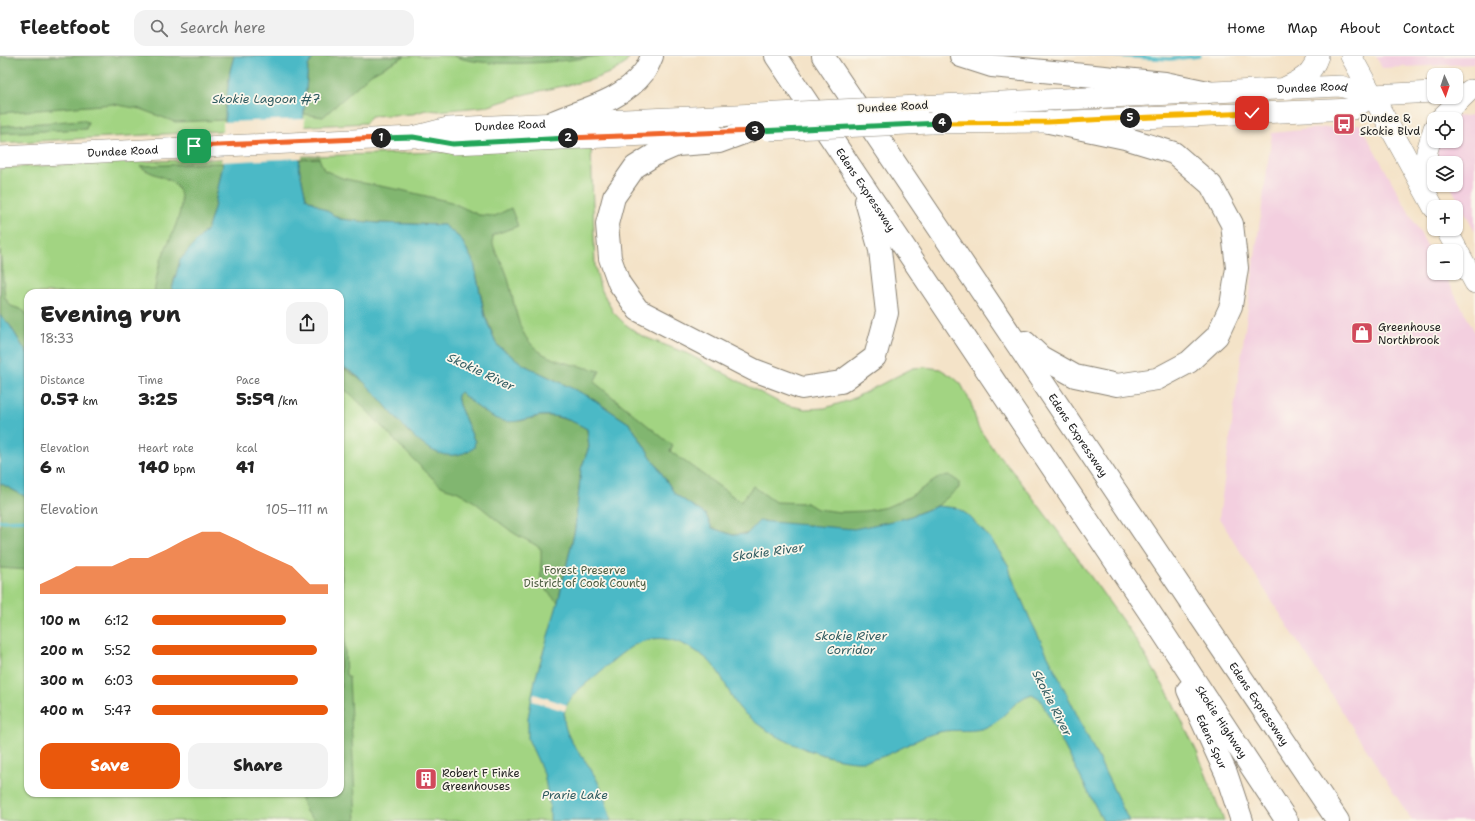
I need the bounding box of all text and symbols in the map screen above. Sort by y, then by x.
search box [134,10,414,46]
text: Fleetfoot [20,15,110,40]
icon: search [148,17,170,39]
text: Search here [180,18,266,38]
text: Home [1227,19,1266,37]
text: Map [1288,19,1318,37]
text: About [1340,19,1381,37]
text: Contact [1403,19,1455,37]
north arrow [1427,68,1463,104]
map controls [1427,68,1463,280]
street label: Dundee Road [1277,78,1350,96]
water label: Skokie Lagoon #7 [212,91,320,107]
pin [1235,96,1269,130]
street label: Dundee Road [857,98,929,116]
icon: check [1241,102,1263,124]
pin: 5 [1120,108,1140,128]
text: 5 [1127,110,1133,125]
bus stop icon: Dundee & Skokie Blvd [1331,111,1357,137]
place label: Dundee & Skokie Blvd [1360,111,1420,139]
button: locate [1427,112,1463,148]
pin: 4 [932,113,952,133]
text: 4 [938,115,946,130]
street label: Dundee Road [475,116,546,134]
pin: 3 [745,121,765,141]
text: 3 [751,123,759,138]
pin: 1 [371,128,391,148]
pin: 2 [558,128,578,148]
pin [177,129,211,163]
text: 1 [378,130,384,145]
text: 2 [564,130,572,145]
icon: arrive [183,135,205,157]
street label: Dundee Road [87,142,159,160]
street label: Edens Expressway [832,145,899,234]
button: layers [1427,156,1463,192]
button: + [1427,200,1463,236]
button: − [1427,244,1463,280]
text: Evening run [40,300,181,329]
button: share [286,302,328,344]
shop icon: Greenhouse Northbrook [1349,320,1375,346]
place label: Greenhouse Northbrook [1378,320,1441,348]
text: 18:33 [40,330,74,347]
water label: Skokie River [445,349,517,395]
text: Distance [40,373,85,388]
text: Time [138,373,163,388]
text: Pace [236,373,260,388]
text: 0.57 [40,388,79,410]
text: 3:25 [138,388,178,410]
text: 5:59 [236,388,274,410]
street label: Edens Expressway [1045,390,1112,480]
text: km [79,394,98,409]
text: /km [274,394,298,409]
text: Elevation [40,441,89,456]
text: Heart rate [138,441,194,456]
text: kcal [236,441,257,456]
text: 6 [40,456,52,478]
text: 140 [138,456,170,478]
text: 41 [236,456,255,478]
text: m [52,462,65,477]
text: bpm [170,462,195,477]
text: Elevation [40,501,98,518]
text: 105–111 m [266,501,328,518]
water label: Skokie River [731,539,805,565]
park label: Forest Preserve District of Cook County [524,563,646,591]
text: 100 m [40,612,80,629]
text: 6:12 [104,612,129,629]
water label: Skokie River Corridor [815,628,887,658]
text: 200 m [40,642,83,659]
text: 5:52 [104,642,131,659]
street label: Edens Expressway [1226,659,1293,749]
water label: Skokie River [1028,667,1076,739]
text: 300 m [40,672,84,689]
text: 6:03 [104,672,133,689]
street label: Skokie Highway [1192,682,1251,761]
text: 400 m [40,702,84,719]
text: 5:47 [104,702,132,719]
street label: Edens Spur [1193,712,1231,772]
button: Save [40,743,180,789]
button: Share [188,743,328,789]
building icon: Robert F Finke Greenhouses [413,766,439,792]
place label: Robert F Finke Greenhouses [442,766,520,794]
water label: Prarie Lake [542,787,608,803]

